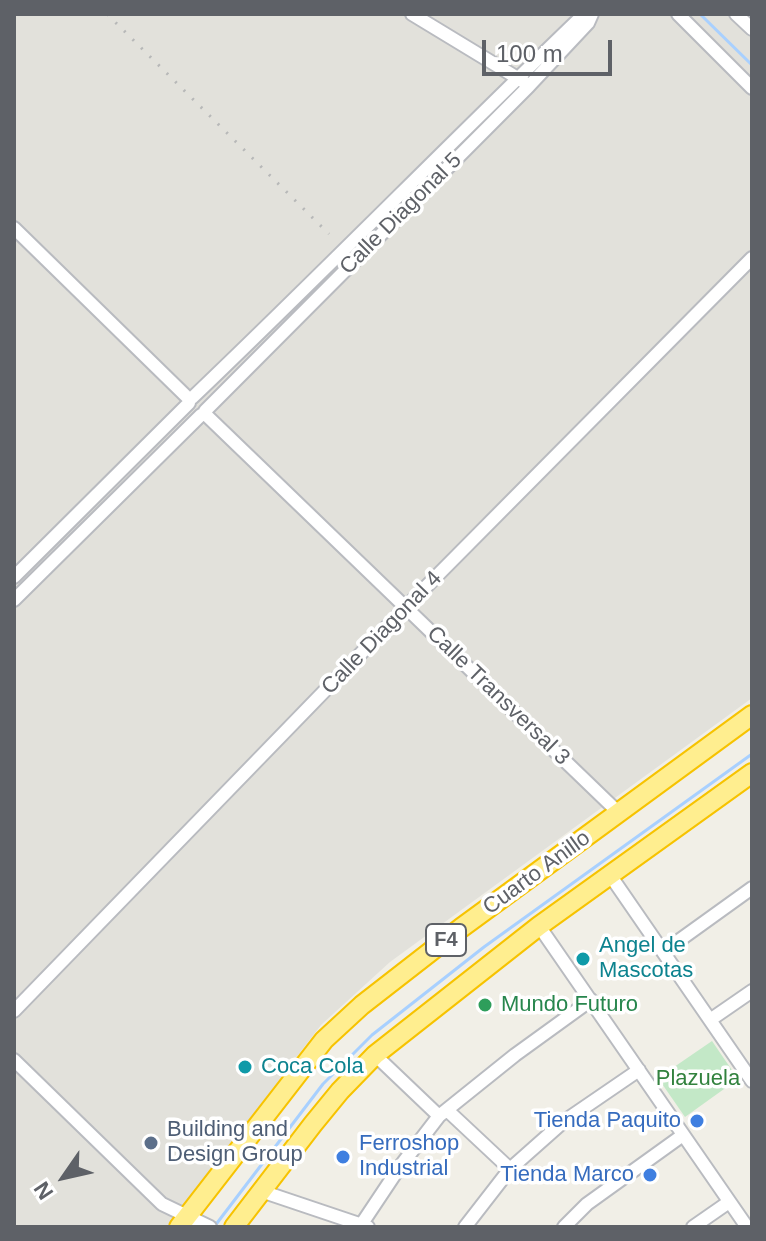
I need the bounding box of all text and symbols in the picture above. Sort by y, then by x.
scale bar [486,24,616,74]
text: 100 m [496,40,563,67]
street label: Calle Diagonal 5 [335,148,467,280]
street label: Calle Diagonal 4 [316,566,448,700]
street label: Calle Transversal 3 [421,621,575,771]
street label: Cuarto Anillo [478,825,596,921]
road number: F4 [426,924,466,956]
place label: Angel de Mascotas [599,933,693,984]
marker: Angel de Mascotas [574,950,592,968]
place label: Mundo Futuro [501,992,638,1018]
marker: Mundo Futuro [476,996,494,1014]
place label: Coca Cola [261,1054,364,1080]
marker: Coca Cola [236,1058,254,1076]
park label: Plazuela [656,1066,740,1092]
place label: Tienda Paquito [534,1108,681,1134]
marker: Tienda Paquito [688,1112,706,1130]
place label: Building and Design Group [167,1117,303,1168]
place label: Ferroshop Industrial [359,1131,459,1182]
marker: Building and Design Group [142,1134,160,1152]
north arrow [24,1137,104,1217]
marker: Ferroshop Industrial [334,1148,352,1166]
place label: Tienda Marco [500,1162,634,1188]
marker: Tienda Marco [641,1166,659,1184]
text: N [29,1177,58,1204]

